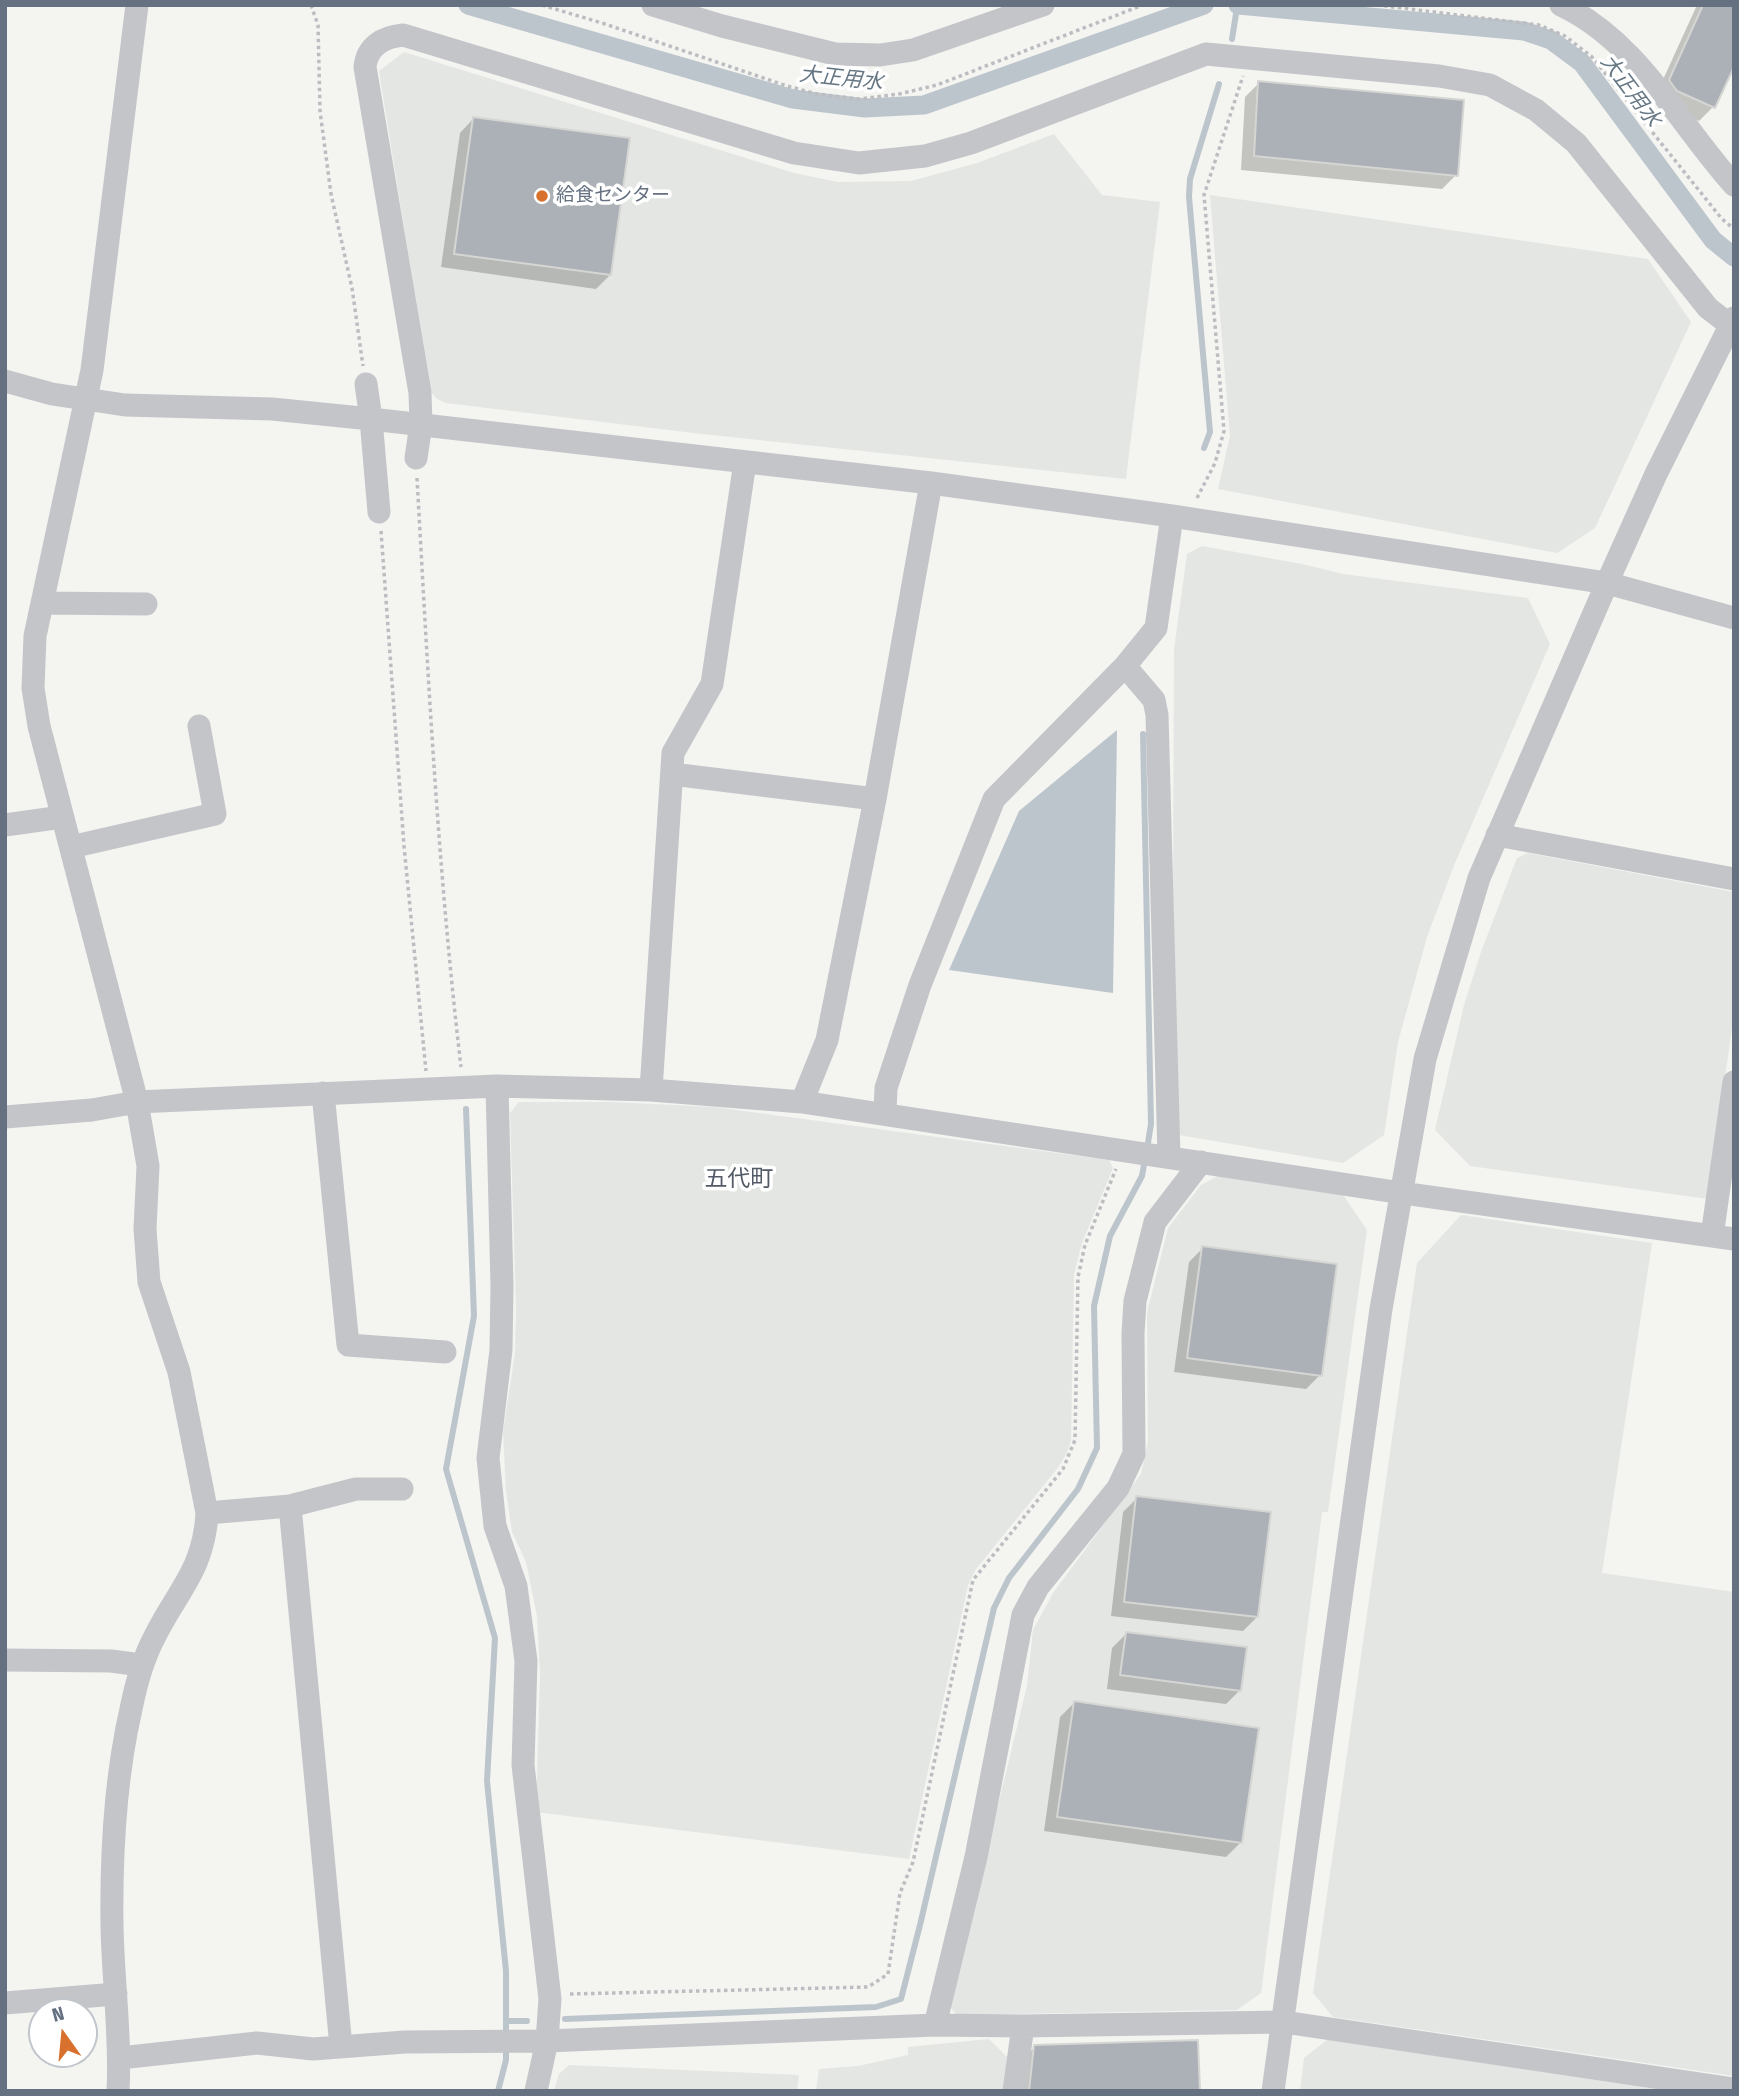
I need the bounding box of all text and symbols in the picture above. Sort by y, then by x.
water label: 大正用水 [1595,50,1665,132]
water label: 大正用水 [798,62,884,96]
place label: 給食センター [556,185,670,207]
marker: 給食センター [534,188,550,204]
district label: 五代町 [705,1166,773,1194]
north arrow [28,1998,98,2068]
text: N [49,2002,66,2027]

